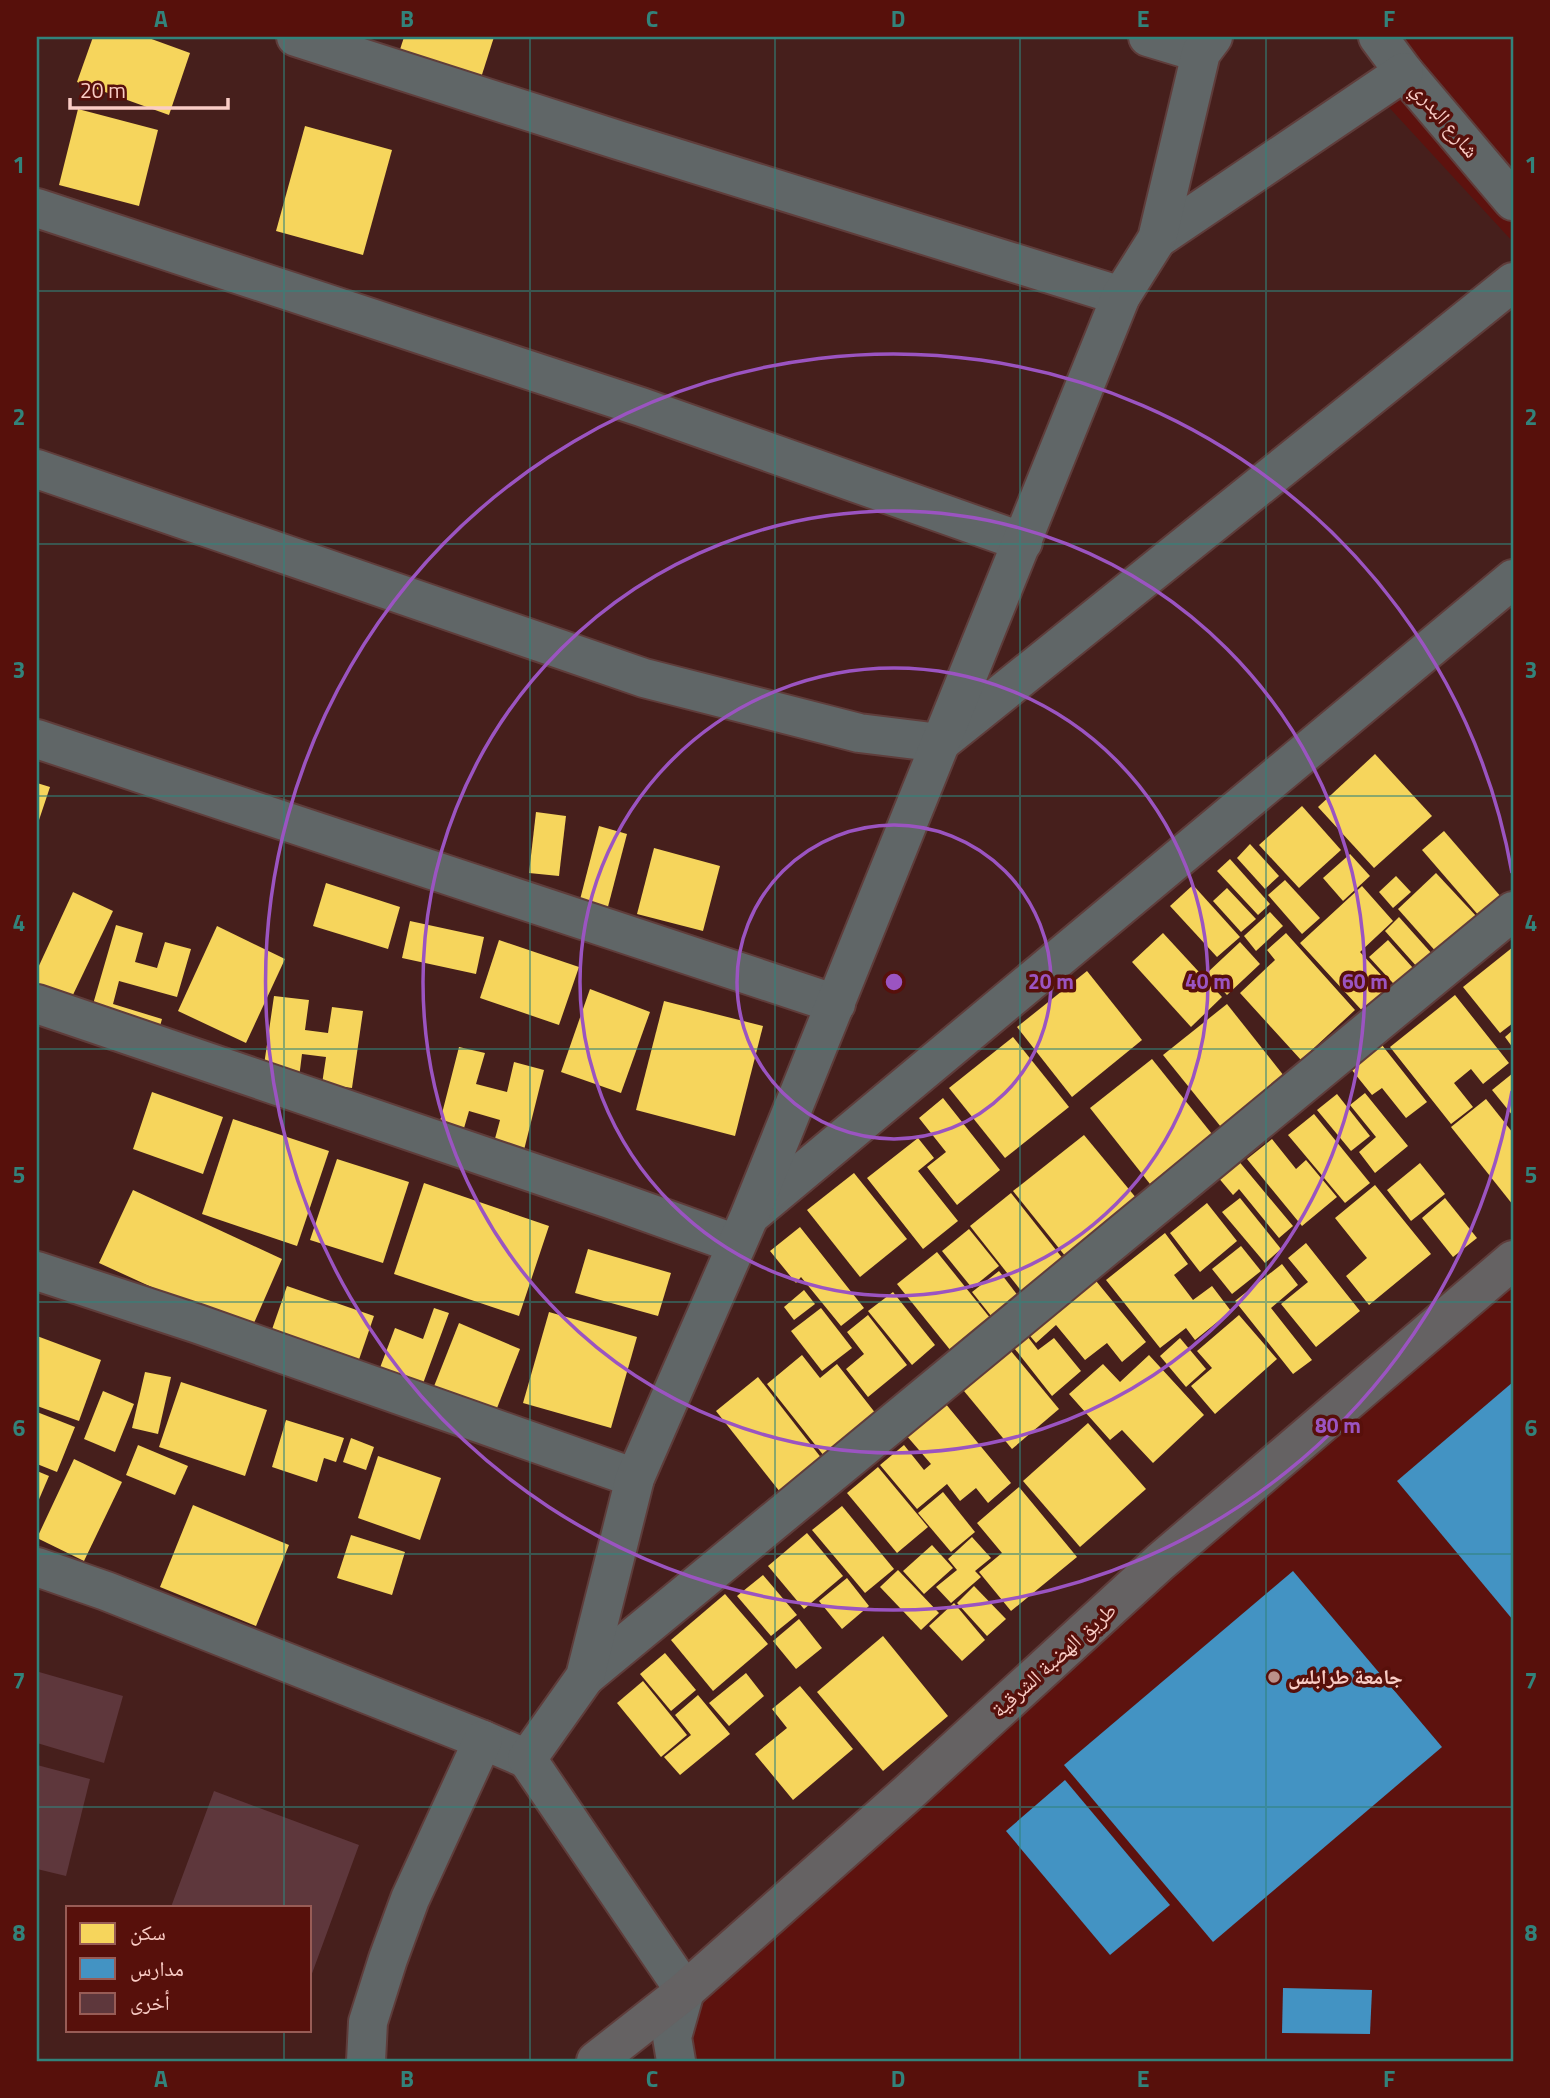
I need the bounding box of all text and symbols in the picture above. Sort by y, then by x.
text: A [154,1,168,36]
text: B [400,1,414,36]
text: C [646,1,658,36]
text: D [891,1,905,36]
text: E [1137,1,1149,36]
text: F [1383,1,1395,36]
scale bar [70,66,228,110]
text: 20 m [80,74,126,106]
street label: شارع البدري [1403,74,1487,165]
text: 1 [13,147,25,182]
text: 1 [1525,147,1537,182]
text: 2 [13,399,25,434]
text: 2 [1525,399,1537,434]
text: 3 [13,652,25,687]
text: 3 [1525,652,1537,687]
text: 4 [13,905,25,940]
text: 4 [1525,905,1537,940]
text: 20 m [1028,965,1074,997]
text: 40 m [1185,965,1231,997]
text: 60 m [1342,965,1388,997]
centre of rings [882,970,906,994]
text: 5 [13,1157,25,1192]
text: 5 [1525,1157,1537,1192]
text: 80 m [1315,1409,1361,1441]
text: 6 [13,1410,26,1445]
text: 6 [1525,1410,1538,1445]
street label: طريق الهضبة الشرقية [983,1594,1123,1724]
place label: جامعة طرابلس [1288,1660,1403,1692]
text: 7 [13,1663,25,1698]
text: 7 [1525,1663,1537,1698]
marker: جامعة طرابلس [1266,1669,1282,1685]
legend [66,1906,312,2032]
text: 8 [13,1915,26,1950]
text: 8 [1525,1915,1538,1950]
text: سكن [130,1916,166,1948]
text: مدارس [130,1952,184,1984]
text: أخرى [130,1986,170,2018]
text: A [154,2061,168,2096]
text: B [400,2061,414,2096]
text: C [646,2061,658,2096]
text: D [891,2061,905,2096]
text: E [1137,2061,1149,2096]
text: F [1383,2061,1395,2096]

